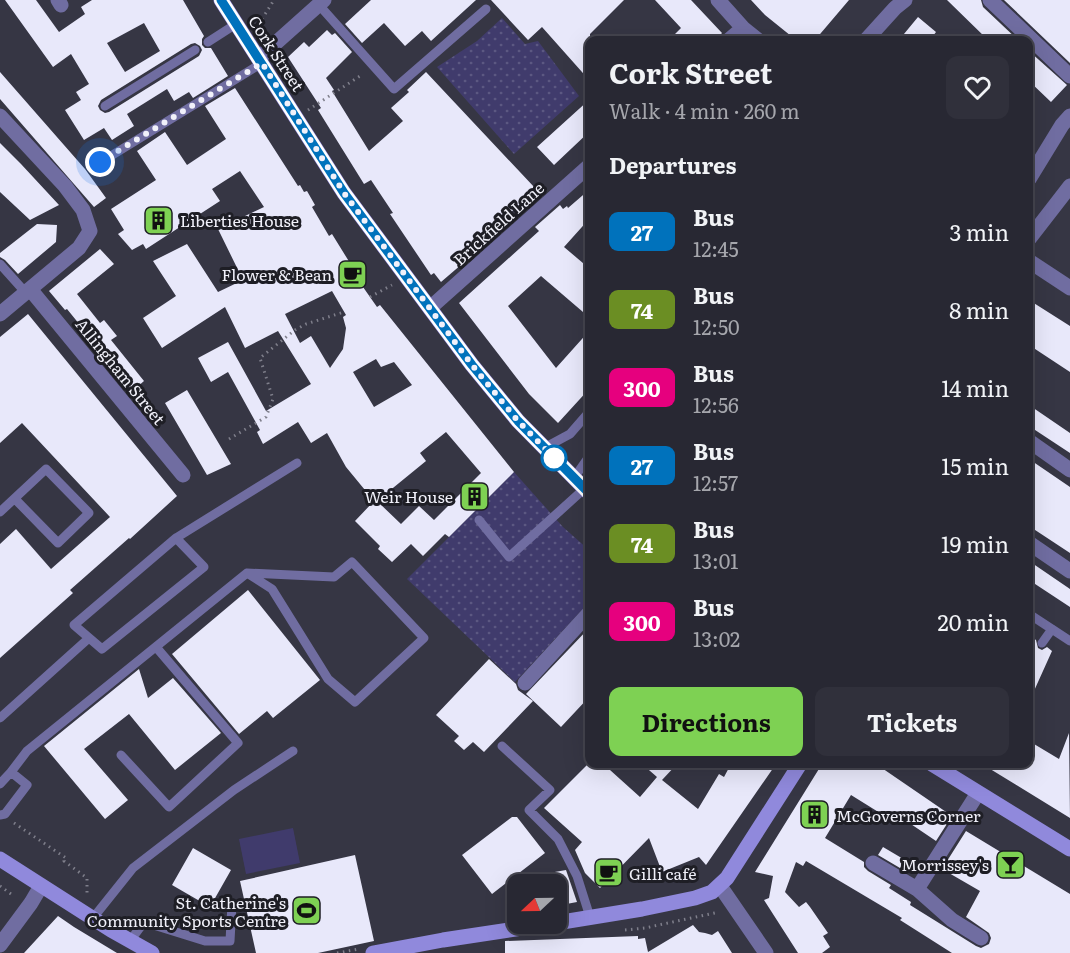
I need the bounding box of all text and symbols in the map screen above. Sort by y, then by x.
street label: Cork Street [243,10,311,96]
text: Cork Street [609,51,772,93]
button: heart [946,56,1009,119]
text: Walk · 4 min · 260 m [609,95,800,125]
your location [85,147,115,177]
text: Departures [609,148,736,181]
street label: Brickfield Lane [447,176,549,270]
text: Bus [693,200,734,233]
building icon: Liberties House [143,204,175,236]
place label: Liberties House [180,208,299,232]
text: 3 min [949,215,1009,248]
text: 27 [631,216,653,247]
text: 12:45 [693,233,739,263]
cafe icon: Flower & Bean [337,258,369,290]
place label: Flower & Bean [222,262,332,286]
text: Bus [693,278,734,311]
text: 8 min [949,293,1009,326]
text: 74 [631,294,653,325]
text: 12:50 [693,311,740,341]
street label: Allingham Street [71,313,172,430]
text: Bus [693,356,734,389]
text: 14 min [941,371,1009,404]
text: 300 [623,372,661,403]
text: 12:56 [693,389,739,419]
text: Bus [693,434,734,467]
unlabelled marker [541,445,567,471]
text: 15 min [941,449,1009,482]
text: 27 [631,450,653,481]
text: 12:57 [693,467,738,497]
building icon: Weir House [458,480,490,512]
place label: Weir House [364,484,453,508]
text: Bus [693,512,734,545]
text: 19 min [941,527,1009,560]
text: 74 [631,528,653,559]
text: 13:01 [693,545,738,575]
text: Bus [693,590,734,623]
text: 20 min [937,605,1009,638]
text: 300 [623,606,661,637]
text: 13:02 [693,623,740,653]
button: Directions [609,687,803,756]
button: Tickets [815,687,1009,756]
building icon: McGoverns Corner [799,799,831,831]
place label: McGoverns Corner [836,803,981,827]
bar icon: Morrissey's [994,848,1026,880]
place label: Morrissey's [901,852,989,876]
cafe icon: Gilli café [592,857,624,889]
place label: Gilli café [629,861,697,885]
north arrow [507,874,567,934]
map controls [507,874,567,934]
place label: St. Catherine's Community Sports Centre [87,890,286,932]
sports icon: St. Catherine's Community Sports Centre [291,895,323,927]

